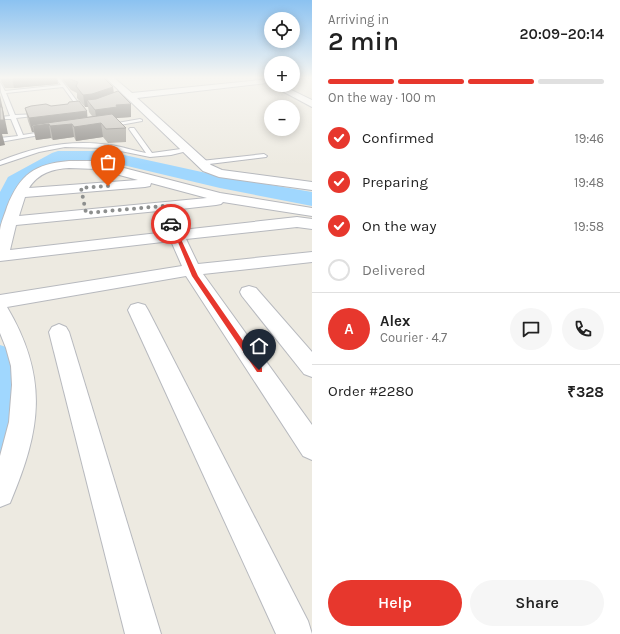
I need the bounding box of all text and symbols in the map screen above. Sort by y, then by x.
map controls [264,12,300,136]
button: locate [264,12,300,48]
text: Arriving in [328,12,389,27]
text: 20:09–20:14 [520,25,604,43]
text: 2 min [328,26,399,57]
button: + [264,56,300,92]
text: On the way · 100 m [328,90,436,105]
button: − [264,100,300,136]
icon: check [328,127,350,149]
text: Confirmed [362,129,434,147]
text: 19:46 [574,131,604,146]
pin [91,145,125,186]
icon: bag [97,151,119,173]
icon: check [328,171,350,193]
text: Preparing [362,173,428,191]
text: 19:48 [574,175,604,190]
courier [151,204,191,244]
icon: car [160,213,182,235]
icon: check [328,215,350,237]
text: On the way [362,217,436,235]
text: 19:58 [574,219,604,234]
text: Delivered [362,261,426,279]
button: chat [510,308,552,350]
button: phone [562,308,604,350]
text: Alex [380,312,410,330]
text: A [344,320,354,338]
pin [242,329,276,370]
text: Courier · 4.7 [380,330,447,345]
icon: home [248,335,270,357]
text: Order #2280 [328,382,414,400]
text: ₹328 [567,383,604,401]
button: Help [328,580,462,626]
button: Share [470,580,604,626]

